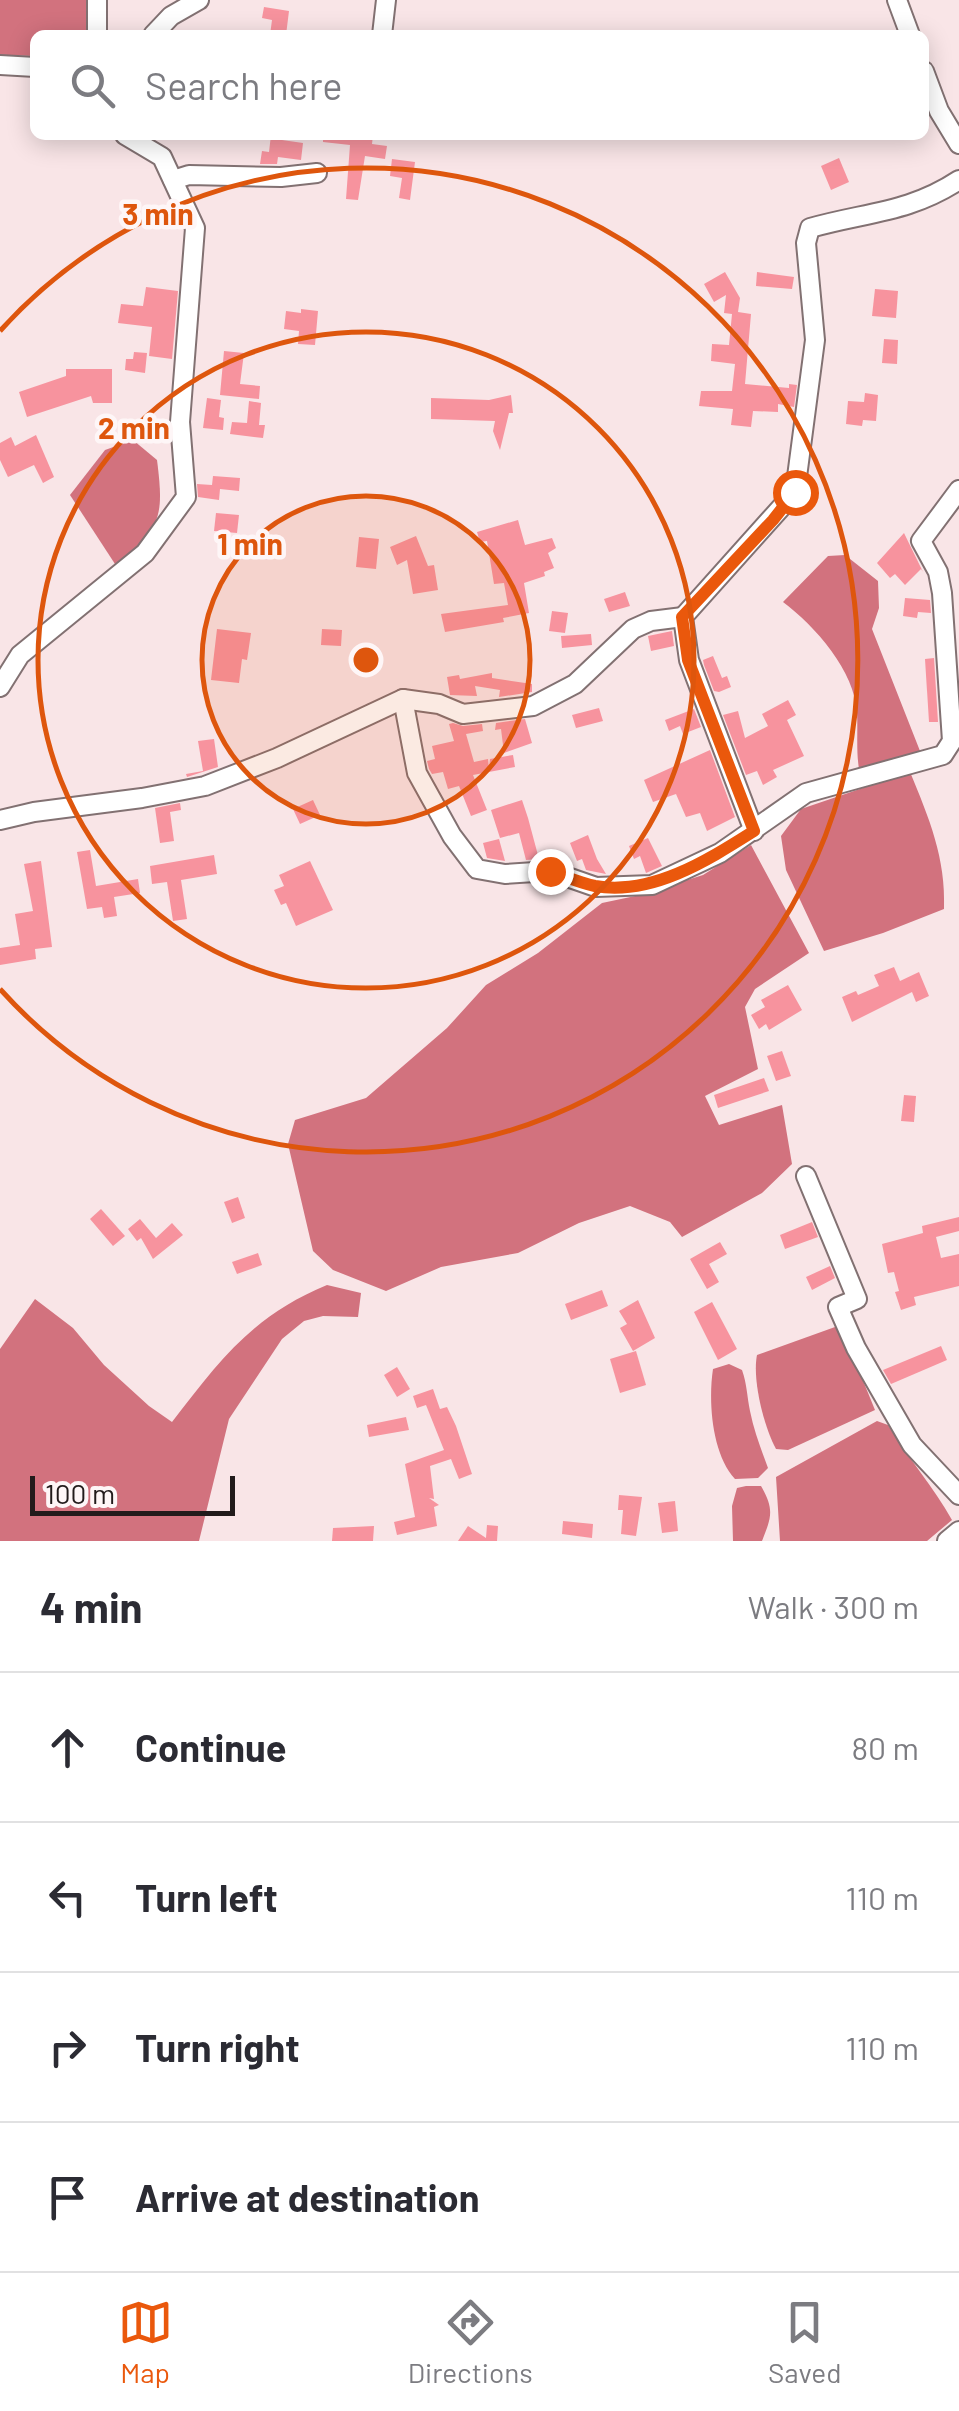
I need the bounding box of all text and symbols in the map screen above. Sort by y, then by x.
search box [30,30,929,140]
icon: search [65,58,120,113]
text: Search here [145,62,343,108]
text: 3 min [122,195,194,231]
text: 2 min [98,409,170,445]
route start [773,470,819,516]
text: 1 min [217,525,283,561]
centre of rings [348,642,384,678]
route end [528,849,574,895]
scale bar [30,1471,235,1516]
text: 100 m [45,1476,115,1510]
text: 4 min [40,1581,143,1631]
text: Walk · 300 m [748,1587,919,1625]
icon: ahead [40,1720,95,1775]
text: Continue [135,1724,286,1770]
text: 80 m [851,1728,919,1766]
icon: left [40,1870,95,1925]
text: Turn left [135,1874,278,1920]
text: 110 m [846,1878,919,1916]
icon: right [40,2020,95,2075]
text: Turn right [135,2024,300,2070]
text: 110 m [846,2028,919,2066]
icon: arrive [40,2170,95,2225]
text: Arrive at destination [135,2174,480,2220]
tab: Map [118,2295,173,2389]
tab: Directions [408,2295,533,2389]
tab: Saved [768,2295,841,2389]

